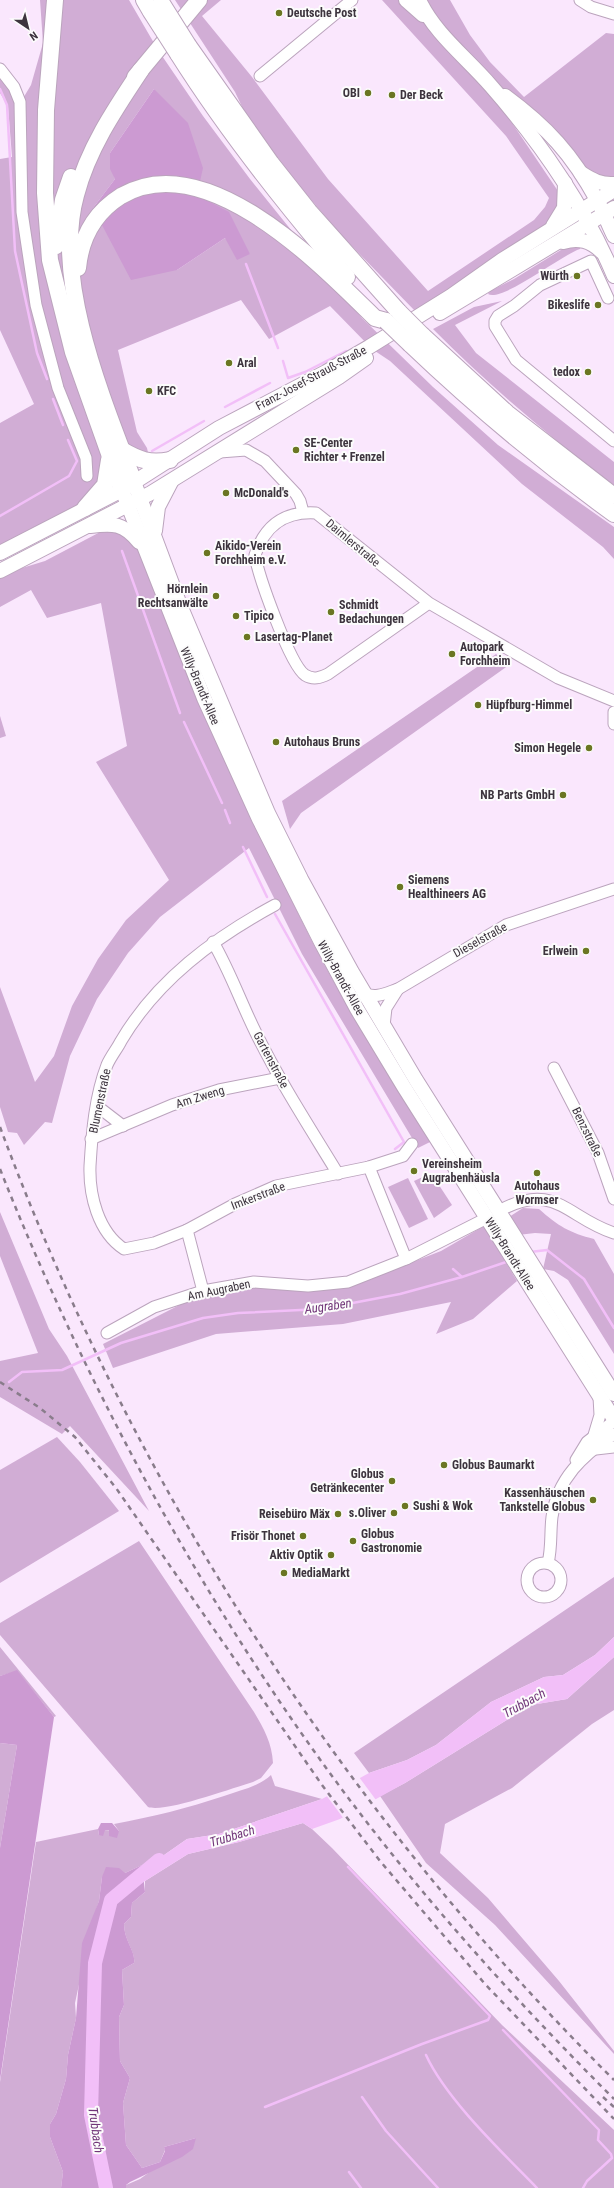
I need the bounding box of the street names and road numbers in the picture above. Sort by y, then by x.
street label: Franz-Josef-Strauß-Straße [253,343,369,413]
street label: Daimlerstraße [323,516,383,570]
street label: Willy-Brandt-Allee [177,645,223,727]
street label: Dieselstraße [451,919,510,960]
street label: Willy-Brandt-Allee [315,938,367,1018]
street label: Gartenstraße [250,1029,292,1091]
street label: Blumenstraße [86,1067,114,1135]
street label: Am Zweng [174,1083,226,1111]
street label: Benzstraße [569,1105,605,1159]
street label: Imkerstraße [229,1179,287,1213]
street label: Willy-Brandt-Allee [482,1215,538,1293]
street label: Am Augraben [186,1276,252,1303]

